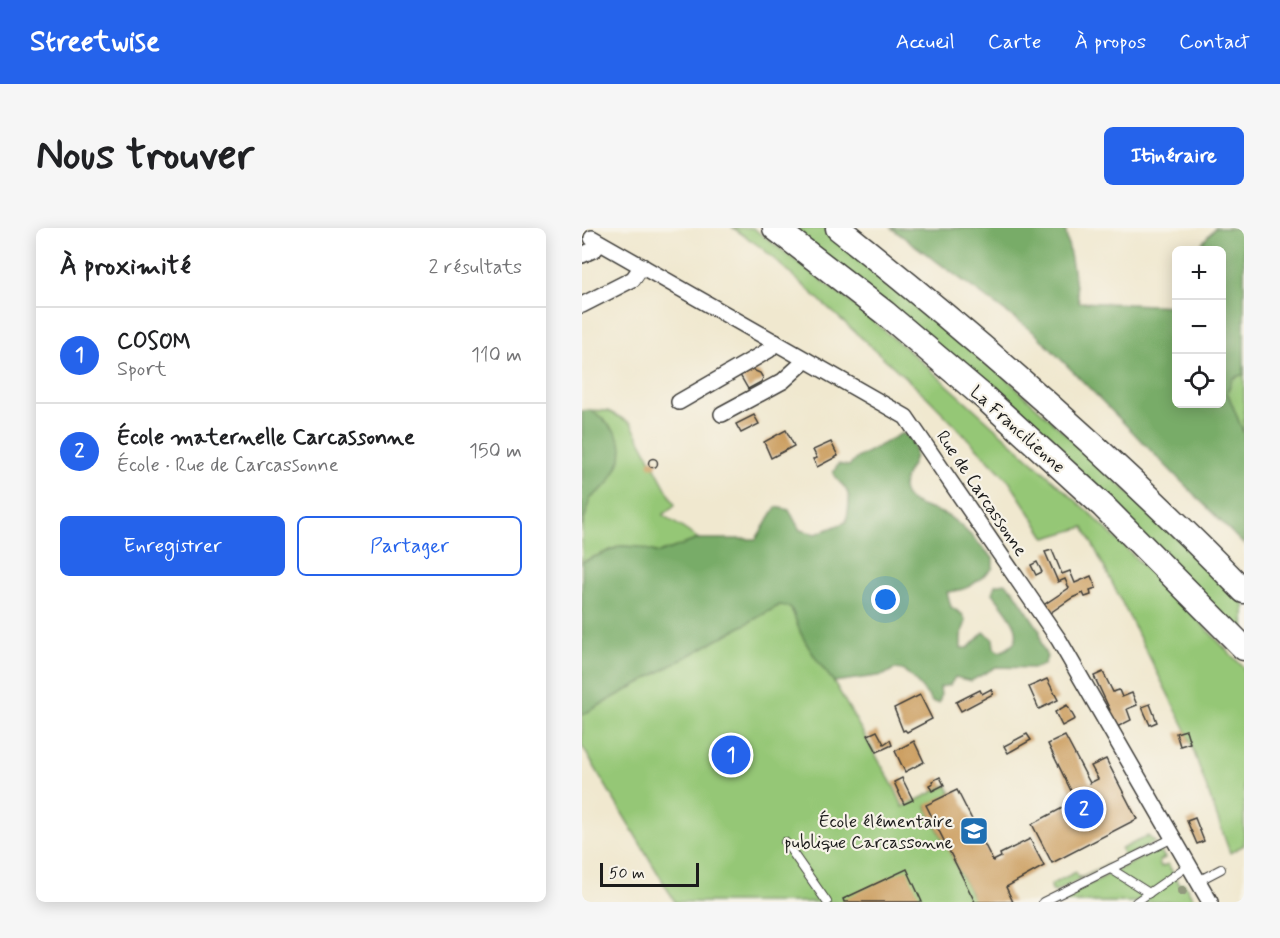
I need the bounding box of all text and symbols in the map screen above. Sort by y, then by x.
text: Streetwise [30,24,160,61]
text: Accueil [896,28,955,56]
text: Carte [988,28,1042,56]
text: À propos [1075,28,1146,56]
text: Contact [1179,28,1250,56]
button: Itinéraire [1104,127,1244,185]
text: Nous trouver [36,129,254,184]
map controls [1172,246,1226,408]
button: + [1172,246,1226,300]
text: À proximité [60,250,191,284]
text: 2 résultats [429,254,522,281]
button: − [1172,300,1226,354]
text: COSOM [117,328,191,356]
text: 1 [75,342,84,369]
text: 110 m [471,342,522,369]
button: locate [1172,354,1226,408]
text: Sport [117,356,166,383]
street label: La Francilienne [965,381,1070,479]
text: École maternelle Carcassonne [117,424,415,452]
street label: Rue de Carcassonne [930,426,1032,561]
text: 2 [75,438,84,465]
text: 150 m [469,438,522,465]
text: École · Rue de Carcassonne [117,452,339,479]
button: Enregistrer [60,516,285,576]
button: Partager [297,516,522,576]
your location [871,585,900,614]
pin: 1 [712,732,750,778]
pin: 2 [1064,786,1104,832]
place label: École élémentaire publique Carcassonne [784,810,953,855]
school or university icon: École élémentaire publique Carcassonne [958,815,990,847]
scale bar [600,860,699,888]
text: 50 m [609,863,645,884]

